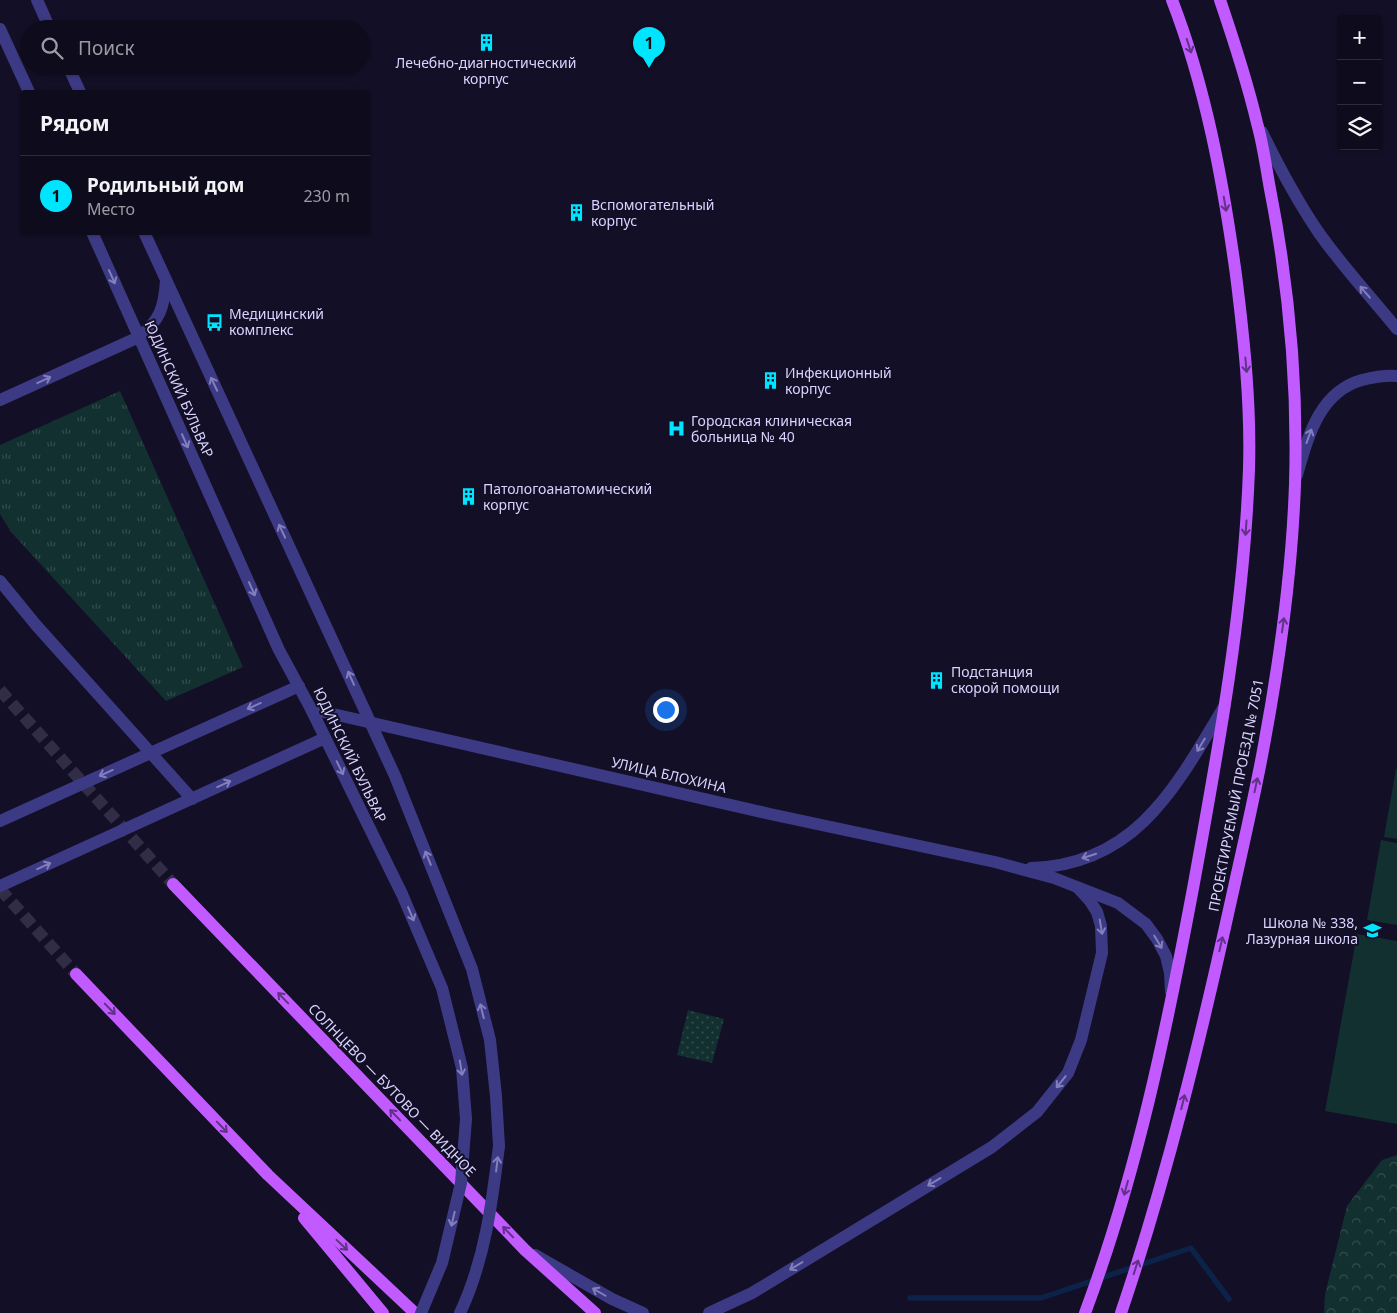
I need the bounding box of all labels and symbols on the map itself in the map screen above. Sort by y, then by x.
pin: 1 [633,27,665,68]
building icon: Лечебно-диагностический корпус [476,33,496,53]
one-way arrow [1184,38,1194,54]
place label: Лечебно-диагностический корпус [396,53,576,88]
place label: Вспомогательный корпус [591,195,715,230]
one-way arrow [1220,196,1230,212]
building icon: Вспомогательный корпус [567,203,587,223]
one-way arrow [107,269,117,284]
one-way arrow [1360,286,1371,299]
place label: Медицинский комплекс [229,304,324,339]
bus stop icon: Медицинский комплекс [205,312,225,332]
street label: ЮДИНСКИЙ БУЛЬВАР [141,317,218,460]
one-way arrow [1241,357,1250,373]
place label: Инфекционный корпус [785,363,892,398]
building icon: Инфекционный корпус [761,371,781,391]
one-way arrow [36,374,51,384]
one-way arrow [209,377,218,392]
place label: Городская клиническая больница № 40 [691,411,852,446]
hospital icon: Городская клиническая больница № 40 [667,419,687,439]
one-way arrow [1305,429,1314,444]
one-way arrow [181,433,191,448]
place label: Патологоанатомический корпус [483,479,652,514]
building icon: Патологоанатомический корпус [459,487,479,507]
one-way arrow [1241,519,1250,535]
one-way arrow [277,524,287,539]
one-way arrow [247,581,257,596]
one-way arrow [1278,617,1288,633]
place label: Подстанция скорой помощи [951,662,1060,697]
building icon: Подстанция скорой помощи [927,670,947,690]
one-way arrow [345,671,355,686]
street label: ПРОЕКТИРУЕМЫЙ ПРОЕЗД № 7051 [1204,677,1267,913]
street label: ЮДИНСКИЙ БУЛЬВАР [309,684,391,826]
your location [653,697,679,723]
one-way arrow [247,702,262,711]
one-way arrow [1196,737,1206,751]
street label: УЛИЦА БЛОХИНА [610,752,729,797]
one-way arrow [336,760,345,775]
one-way arrow [99,769,114,779]
one-way arrow [1251,778,1261,794]
one-way arrow [216,779,231,788]
one-way arrow [423,851,433,866]
one-way arrow [1081,852,1097,862]
one-way arrow [36,861,51,870]
one-way arrow [406,906,416,921]
place label: Школа № 338, Лазурная школа [1246,913,1358,948]
one-way arrow [1096,919,1106,935]
school or university icon: Школа № 338, Лазурная школа [1362,921,1382,941]
one-way arrow [1153,934,1163,948]
one-way arrow [1217,936,1226,952]
one-way arrow [277,991,289,1004]
street label: СОЛНЦЕВО — БУТОВО — ВИДНОЕ [304,999,480,1180]
one-way arrow [104,1003,116,1016]
one-way arrow [477,1003,487,1019]
one-way arrow [457,1060,467,1076]
one-way arrow [1055,1075,1066,1088]
one-way arrow [1179,1094,1188,1110]
one-way arrow [390,1109,402,1121]
one-way arrow [216,1120,228,1133]
one-way arrow [492,1157,502,1173]
one-way arrow [928,1177,942,1187]
one-way arrow [1120,1179,1130,1195]
one-way arrow [448,1211,457,1227]
one-way arrow [502,1226,514,1238]
one-way arrow [336,1239,349,1251]
one-way arrow [1132,1259,1142,1275]
one-way arrow [789,1262,803,1272]
one-way arrow [592,1286,606,1296]

